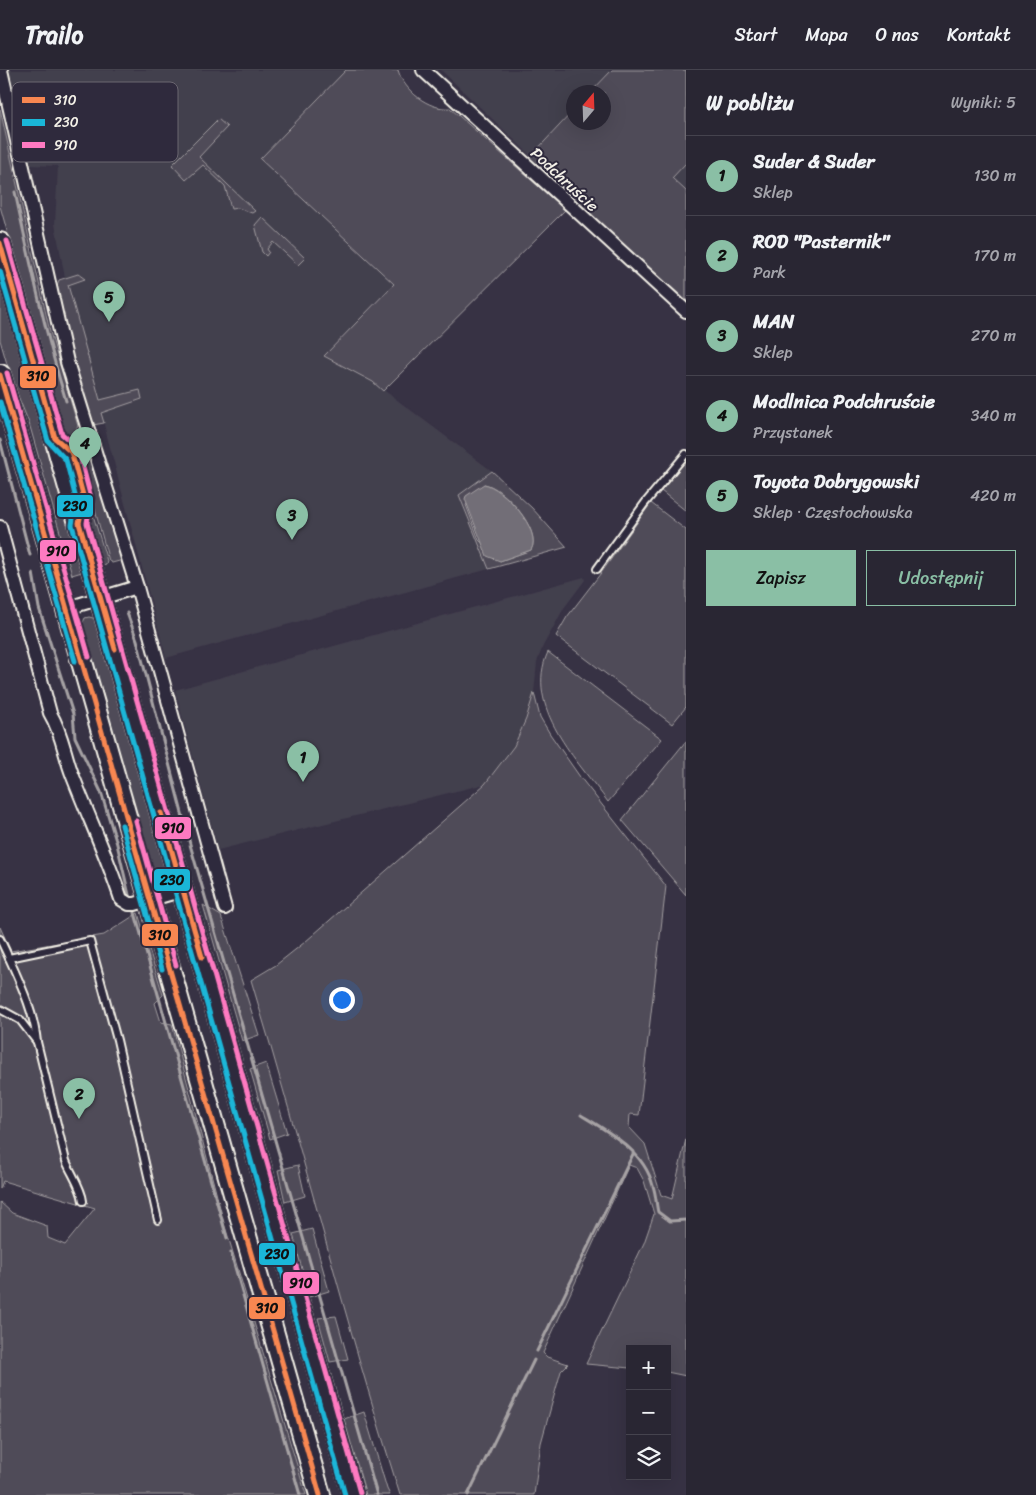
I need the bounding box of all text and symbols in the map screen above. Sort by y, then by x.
text: Trailo [25,14,83,56]
text: Start [734,19,777,51]
text: Mapa [805,19,848,51]
text: O nas [876,19,919,51]
text: Kontakt [947,19,1011,51]
legend [12,82,178,162]
text: W pobliżu [706,84,794,122]
north arrow [566,85,611,130]
text: 310 [54,88,77,113]
text: Wyniki: 5 [951,88,1016,117]
text: 230 [54,110,79,135]
text: 910 [54,133,78,158]
street label: Podchruście [523,140,606,219]
text: Suder & Suder [753,145,874,178]
text: 1 [719,161,725,190]
text: 130 m [974,161,1016,190]
text: Sklep [753,178,793,207]
text: ROD "Pasternik" [753,225,889,258]
text: 2 [717,241,727,270]
text: 170 m [973,241,1016,270]
text: Park [753,258,786,287]
pin: 5 [93,281,125,322]
text: MAN [753,305,794,338]
text: 3 [718,321,726,350]
text: 270 m [971,321,1016,350]
text: Sklep [753,338,793,367]
text: 310 [26,364,49,389]
line badge: 310 [19,365,57,389]
text: Modlnica Podchruście [753,385,935,418]
text: 4 [717,401,727,430]
text: 340 m [971,401,1016,430]
text: Przystanek [753,418,833,447]
pin: 4 [69,427,101,468]
text: Toyota Dobrygowski [753,465,919,498]
text: 5 [717,481,727,510]
text: 420 m [970,481,1016,510]
line badge: 230 [56,494,94,518]
text: 230 [62,494,87,519]
text: Sklep · Częstochowska [753,498,913,527]
pin: 3 [276,499,308,540]
line badge: 910 [39,539,77,563]
text: 910 [46,539,70,564]
button: Zapisz [706,550,856,606]
button: Udostępnij [866,550,1016,606]
pin: 1 [287,741,319,782]
line badge: 910 [154,816,192,840]
text: 910 [161,816,185,841]
line badge: 230 [153,868,191,892]
text: 230 [159,868,184,893]
line badge: 310 [141,923,179,947]
text: 310 [148,923,171,948]
your location [329,987,355,1013]
pin: 2 [63,1078,95,1119]
line badge: 230 [258,1242,296,1266]
text: 230 [264,1242,289,1267]
line badge: 910 [282,1271,320,1295]
text: 910 [289,1271,313,1296]
line badge: 310 [248,1296,286,1320]
text: 310 [255,1296,278,1321]
map controls [626,1345,671,1480]
button: + [626,1345,671,1390]
button: − [626,1390,671,1435]
button: layers [626,1435,671,1480]

